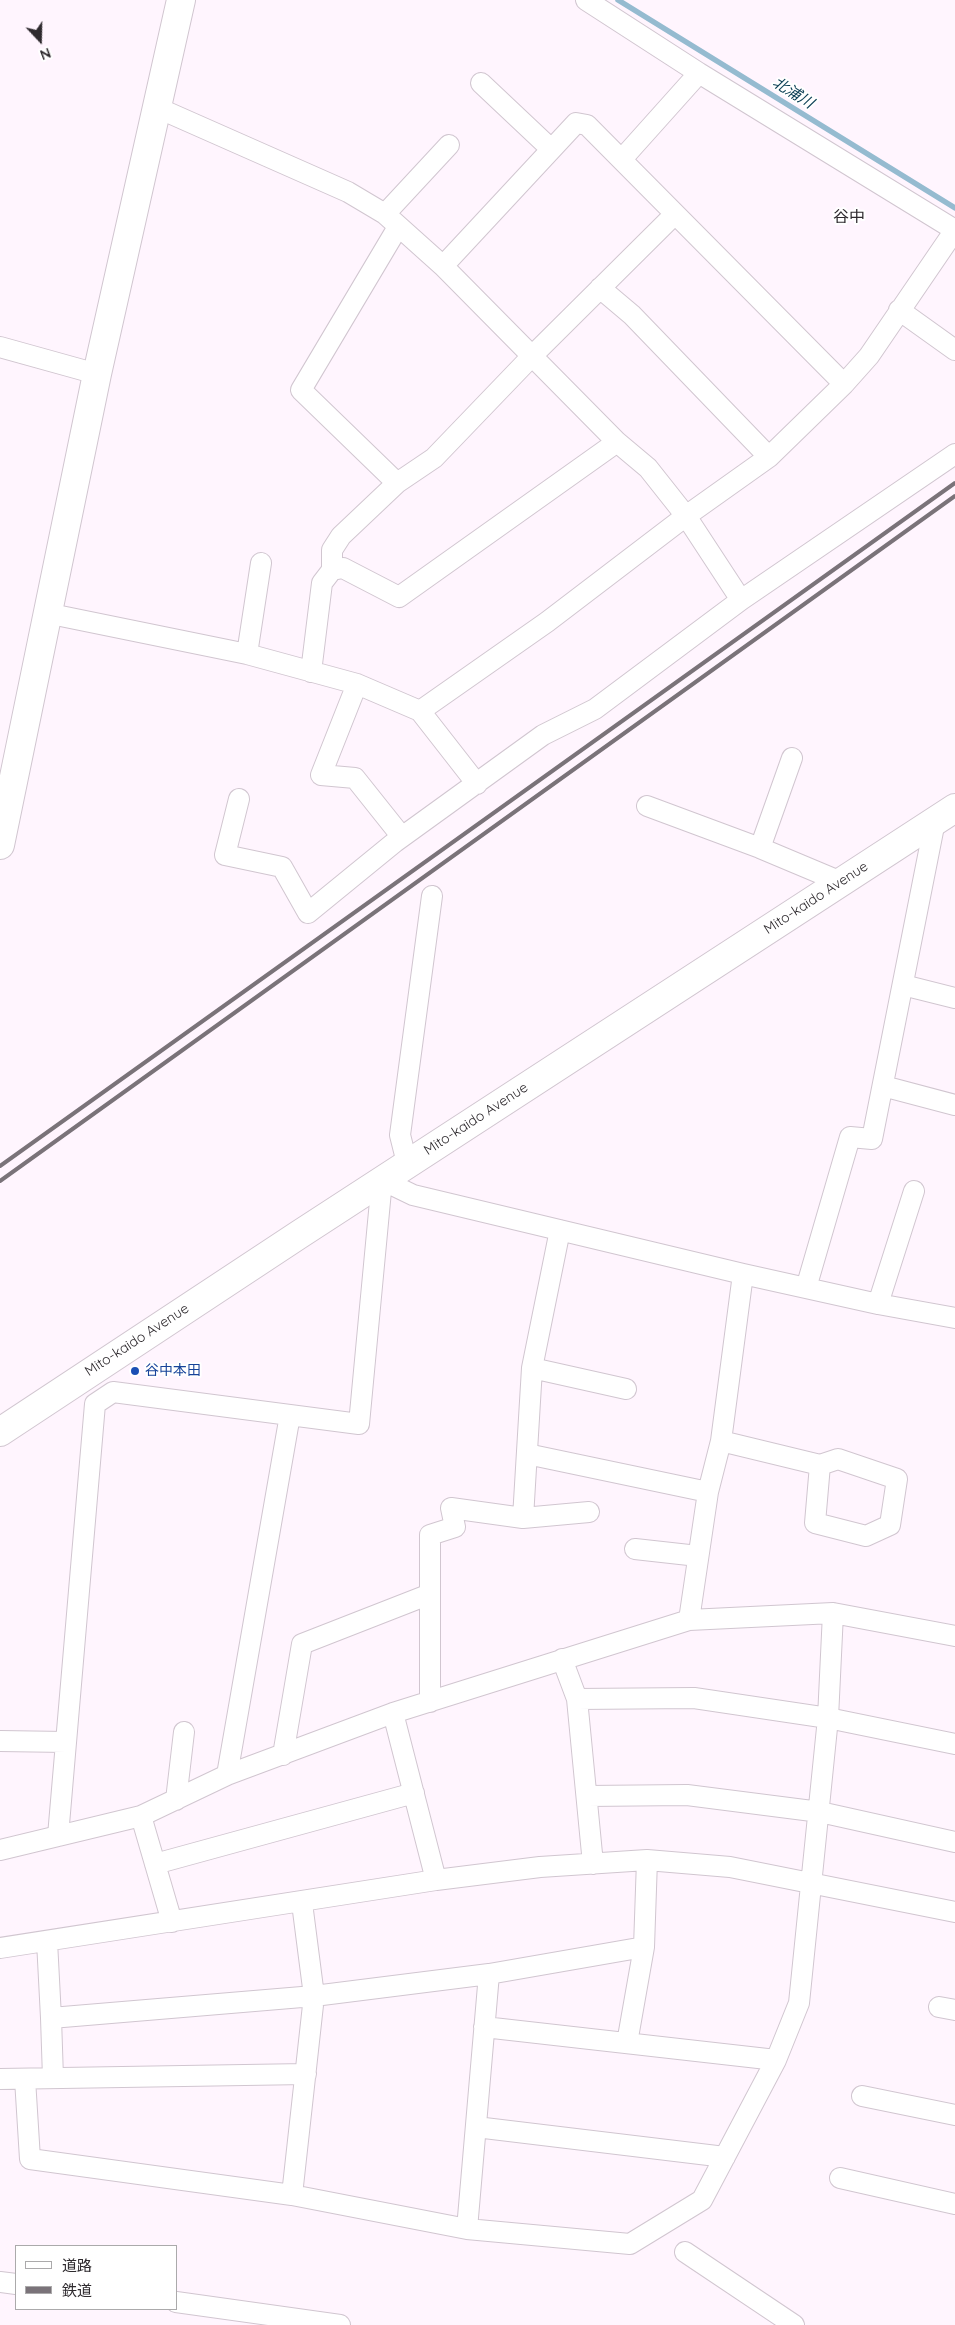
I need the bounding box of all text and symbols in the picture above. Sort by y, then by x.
north arrow [15,15,65,65]
text: N [37,44,53,64]
water label: 北浦川 [769,73,817,113]
district label: 谷中 [833,207,865,227]
street label: Mito-kaido Avenue [761,858,871,938]
street label: Mito-kaido Avenue [421,1079,531,1159]
street label: Mito-kaido Avenue [82,1300,192,1380]
place label: 谷中本田 [145,1363,201,1379]
marker: 谷中本田 [129,1365,141,1377]
legend [15,2245,178,2310]
text: 道路 [62,2256,92,2275]
text: 鉄道 [62,2281,92,2300]

